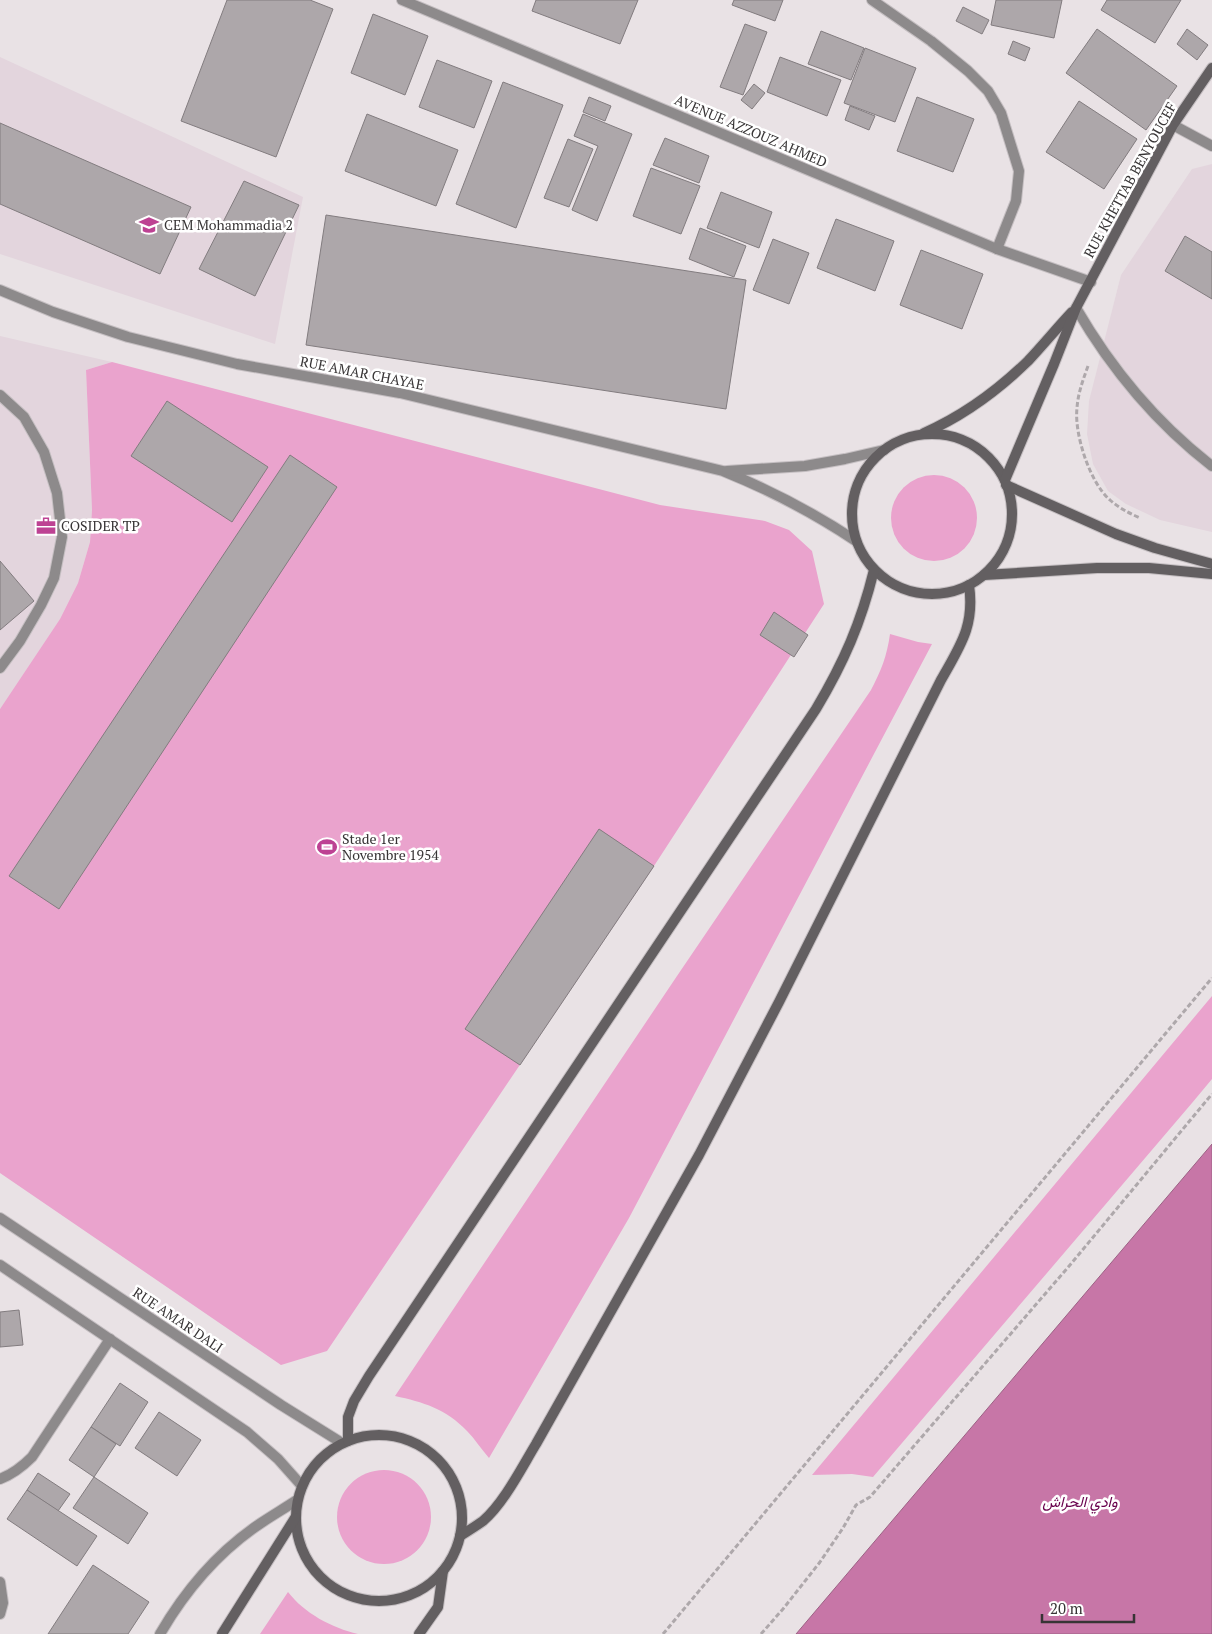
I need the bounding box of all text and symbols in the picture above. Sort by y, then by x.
street label: AVENUE AZZOUZ AHMED [672,90,830,171]
street label: RUE KHETTAB BENYOUCEF [1079,99,1180,261]
school or university icon: CEM Mohammadia 2 [138,214,160,236]
place label: CEM Mohammadia 2 [164,215,293,234]
street label: RUE AMAR CHAYAE [298,351,426,394]
office icon: COSIDER TP [35,515,57,537]
place label: COSIDER TP [61,516,140,535]
place label: Stade 1er Novembre 1954 [342,829,440,864]
sports icon: Stade 1er Novembre 1954 [316,836,338,858]
street label: RUE AMAR DALI [130,1282,227,1357]
water label: وادي الحراش [1042,1491,1118,1514]
scale bar [1042,1592,1134,1624]
text: 20 m [1050,1598,1083,1618]

